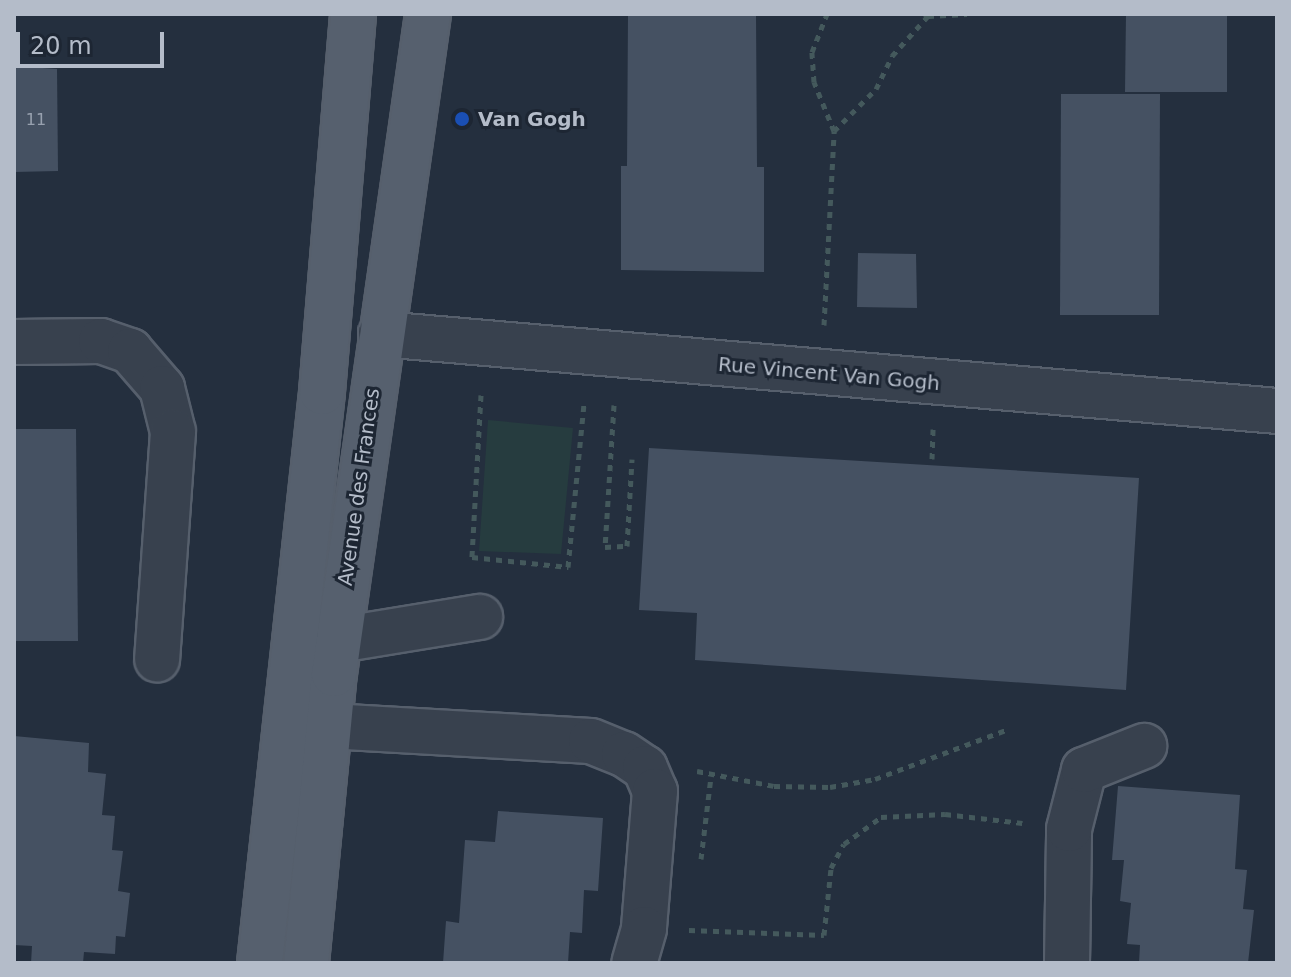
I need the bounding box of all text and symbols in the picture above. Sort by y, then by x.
scale bar [20,16,168,66]
text: 20 m [30,32,92,60]
place label: Van Gogh [478,107,586,131]
house number: 11 [26,110,46,130]
marker: Van Gogh [453,110,471,128]
street label: Rue Vincent Van Gogh [717,352,941,396]
street label: Avenue des Frances [333,387,385,587]

